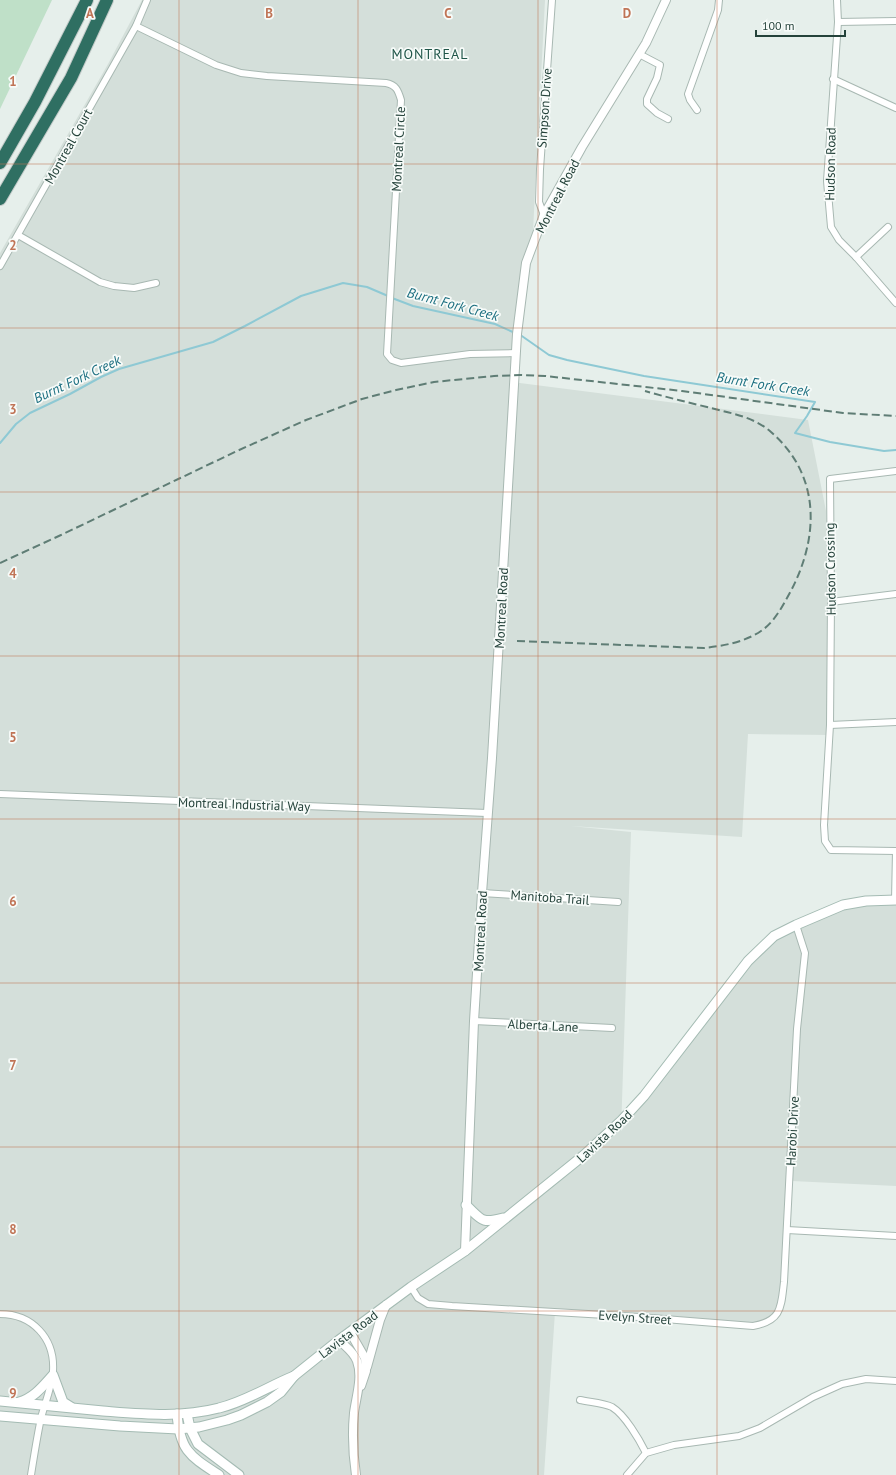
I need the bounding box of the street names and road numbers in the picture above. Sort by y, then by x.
street label: Simpson Drive [533,67,556,149]
street label: Montreal Court [41,105,96,187]
street label: Montreal Circle [388,106,409,192]
street label: Hudson Road [821,127,840,201]
street label: Montreal Road [531,156,583,236]
street label: Hudson Crossing [821,522,840,616]
street label: Montreal Road [491,567,512,649]
street label: Montreal Industrial Way [178,794,310,815]
street label: Manitoba Trail [510,886,590,909]
street label: Montreal Road [470,890,491,972]
street label: Alberta Lane [507,1015,579,1036]
street label: Harobi Drive [782,1096,803,1166]
street label: Lavista Road [573,1106,636,1166]
street label: Evelyn Street [598,1306,673,1329]
street label: Lavista Road [315,1307,381,1362]

